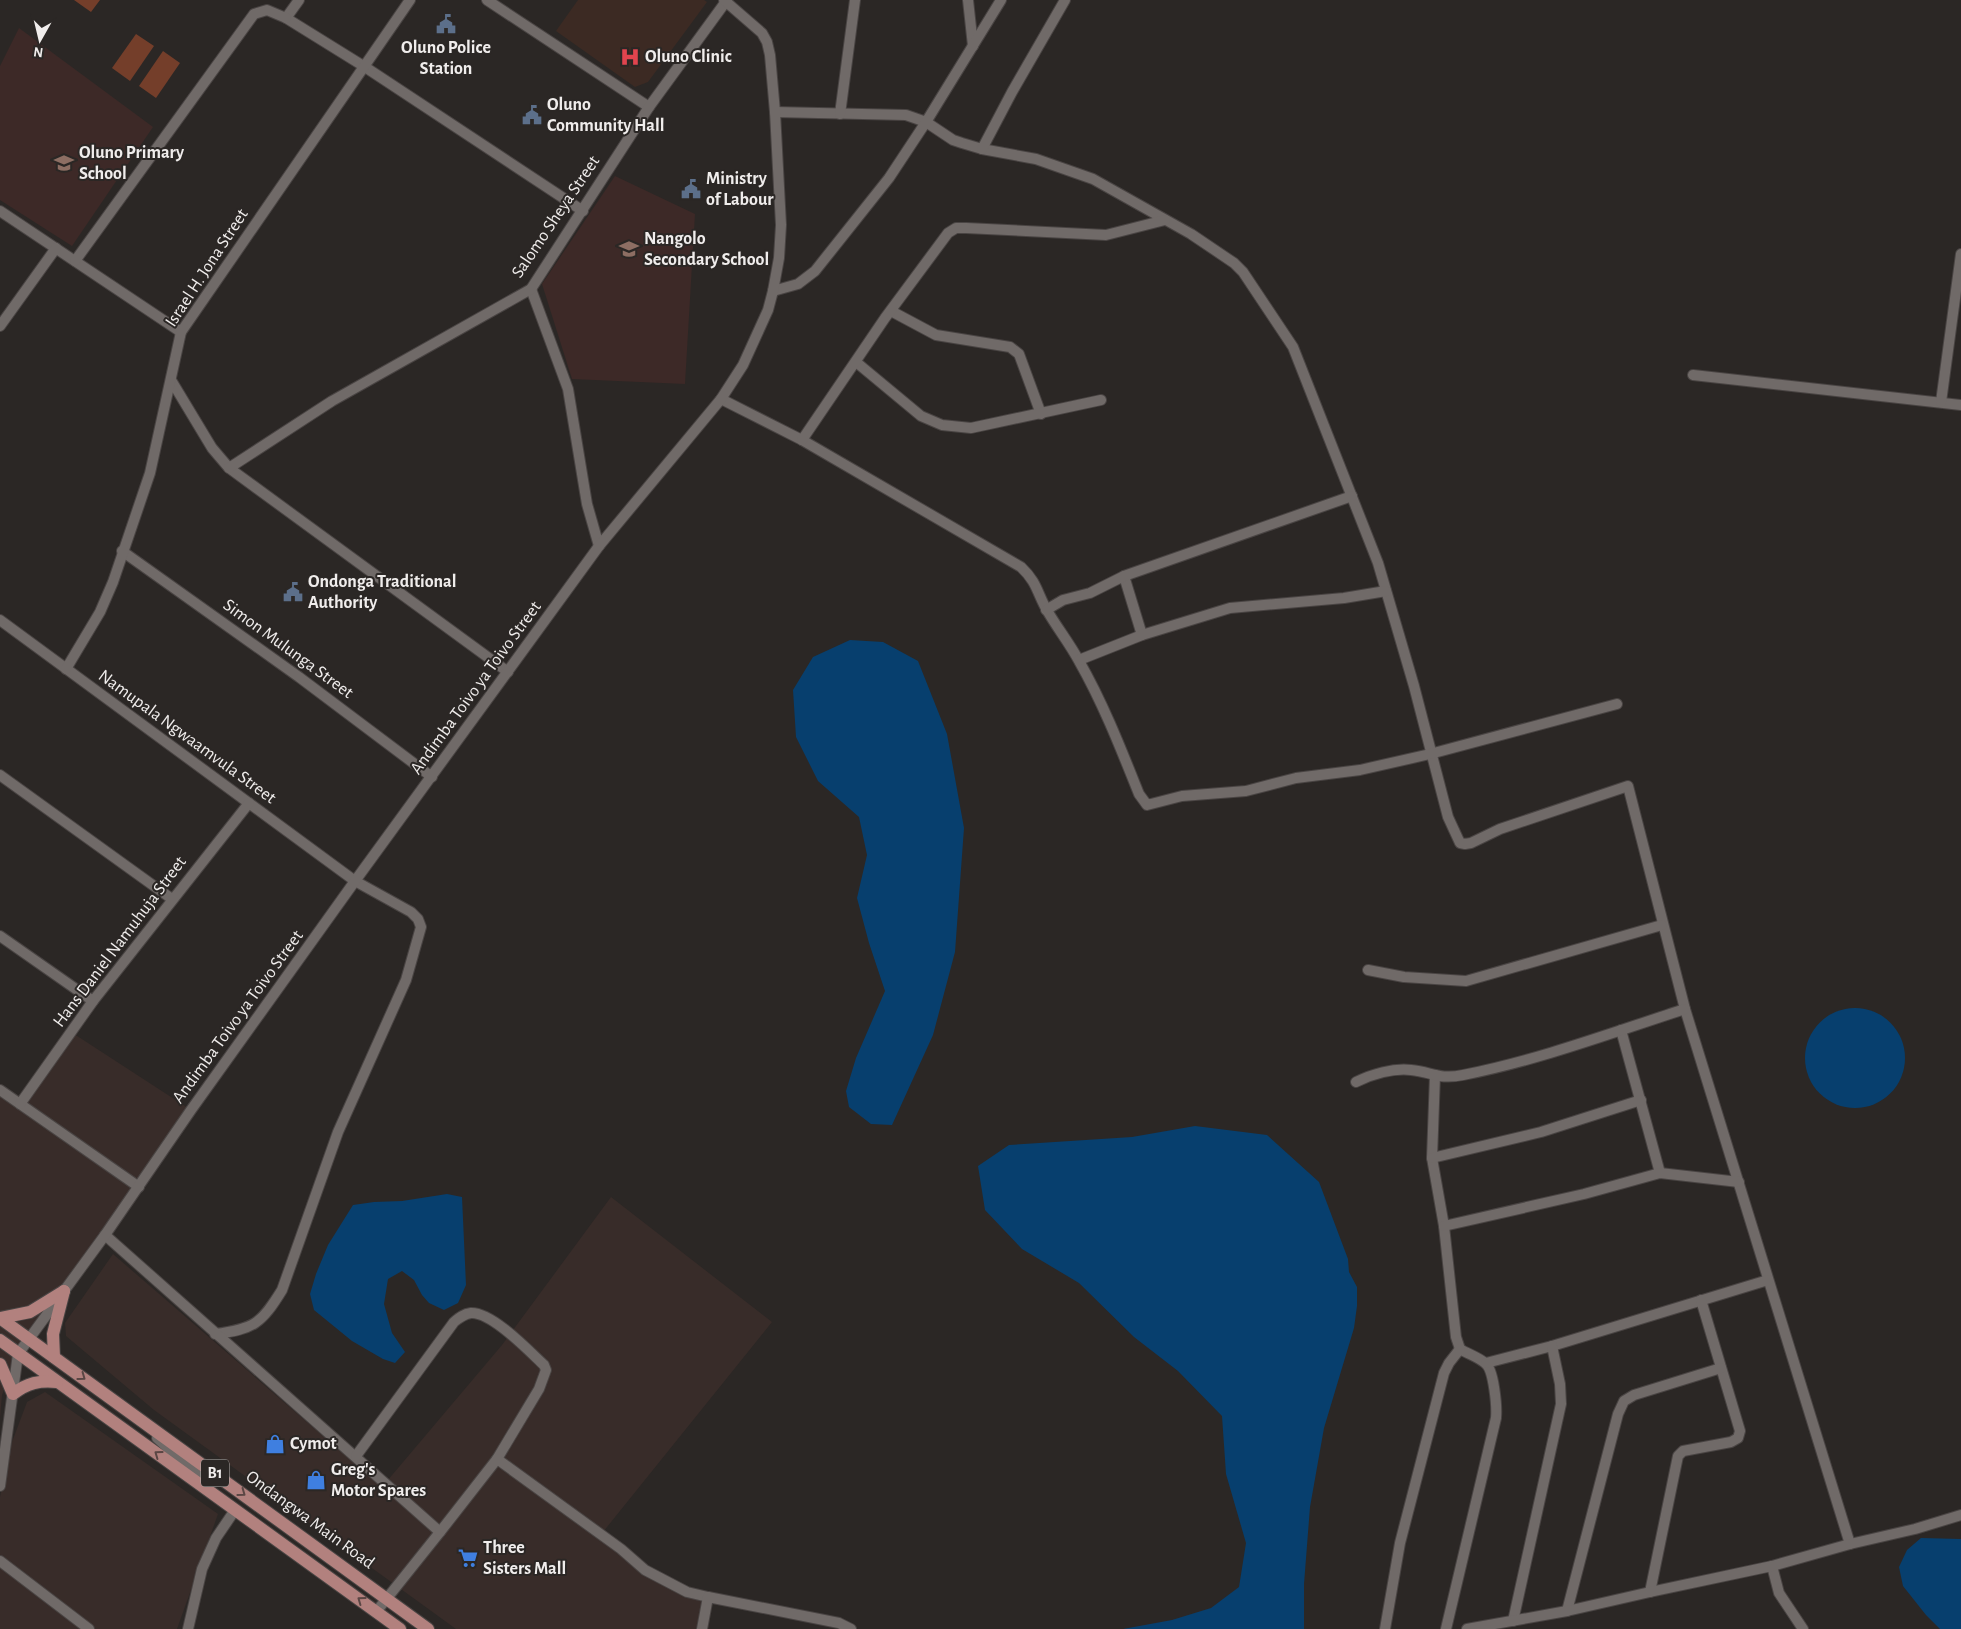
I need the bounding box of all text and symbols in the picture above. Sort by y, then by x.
public building icon: Oluno Police Station [435,13,457,35]
north arrow [15,15,65,65]
place label: Oluno Police Station [401,39,491,78]
text: N [33,44,44,59]
hospital icon: Oluno Clinic [619,46,641,68]
place label: Oluno Clinic [645,48,732,66]
place label: Oluno Community Hall [547,96,664,135]
public building icon: Oluno Community Hall [521,104,543,126]
place label: Oluno Primary School [79,144,185,183]
school or university icon: Oluno Primary School [53,152,75,174]
street label: Salomo Sheya Street [509,153,604,281]
place label: Ministry of Labour [706,170,774,209]
public building icon: Ministry of Labour [680,178,702,200]
street label: Israel H. Jona Street [162,206,252,330]
place label: Nangolo Secondary School [644,230,769,269]
school or university icon: Nangolo Secondary School [618,238,640,260]
place label: Ondonga Traditional Authority [308,573,456,612]
public building icon: Ondonga Traditional Authority [282,581,304,603]
street label: Simon Mulunga Street [220,596,357,702]
street label: Andimba Toivo ya Toivo Street [407,598,545,778]
street label: Namupala Ngwaamvula Street [95,667,279,808]
street label: Hans Daniel Namuhuja Street [50,853,190,1031]
street label: Andimba Toivo ya Toivo Street [169,927,307,1107]
one-way arrow [76,1371,86,1380]
shop icon: Cymot [264,1433,286,1455]
place label: Cymot [290,1435,337,1453]
one-way arrow [154,1451,164,1460]
road number: B1 [201,1460,229,1486]
place label: Greg's Motor Spares [331,1461,426,1500]
street label: Ondangwa Main Road [242,1467,378,1573]
shop icon: Greg's Motor Spares [305,1469,327,1491]
one-way arrow [236,1487,246,1496]
place label: Three Sisters Mall [483,1539,566,1578]
supermarket icon: Three Sisters Mall [457,1547,479,1569]
one-way arrow [358,1598,367,1606]

